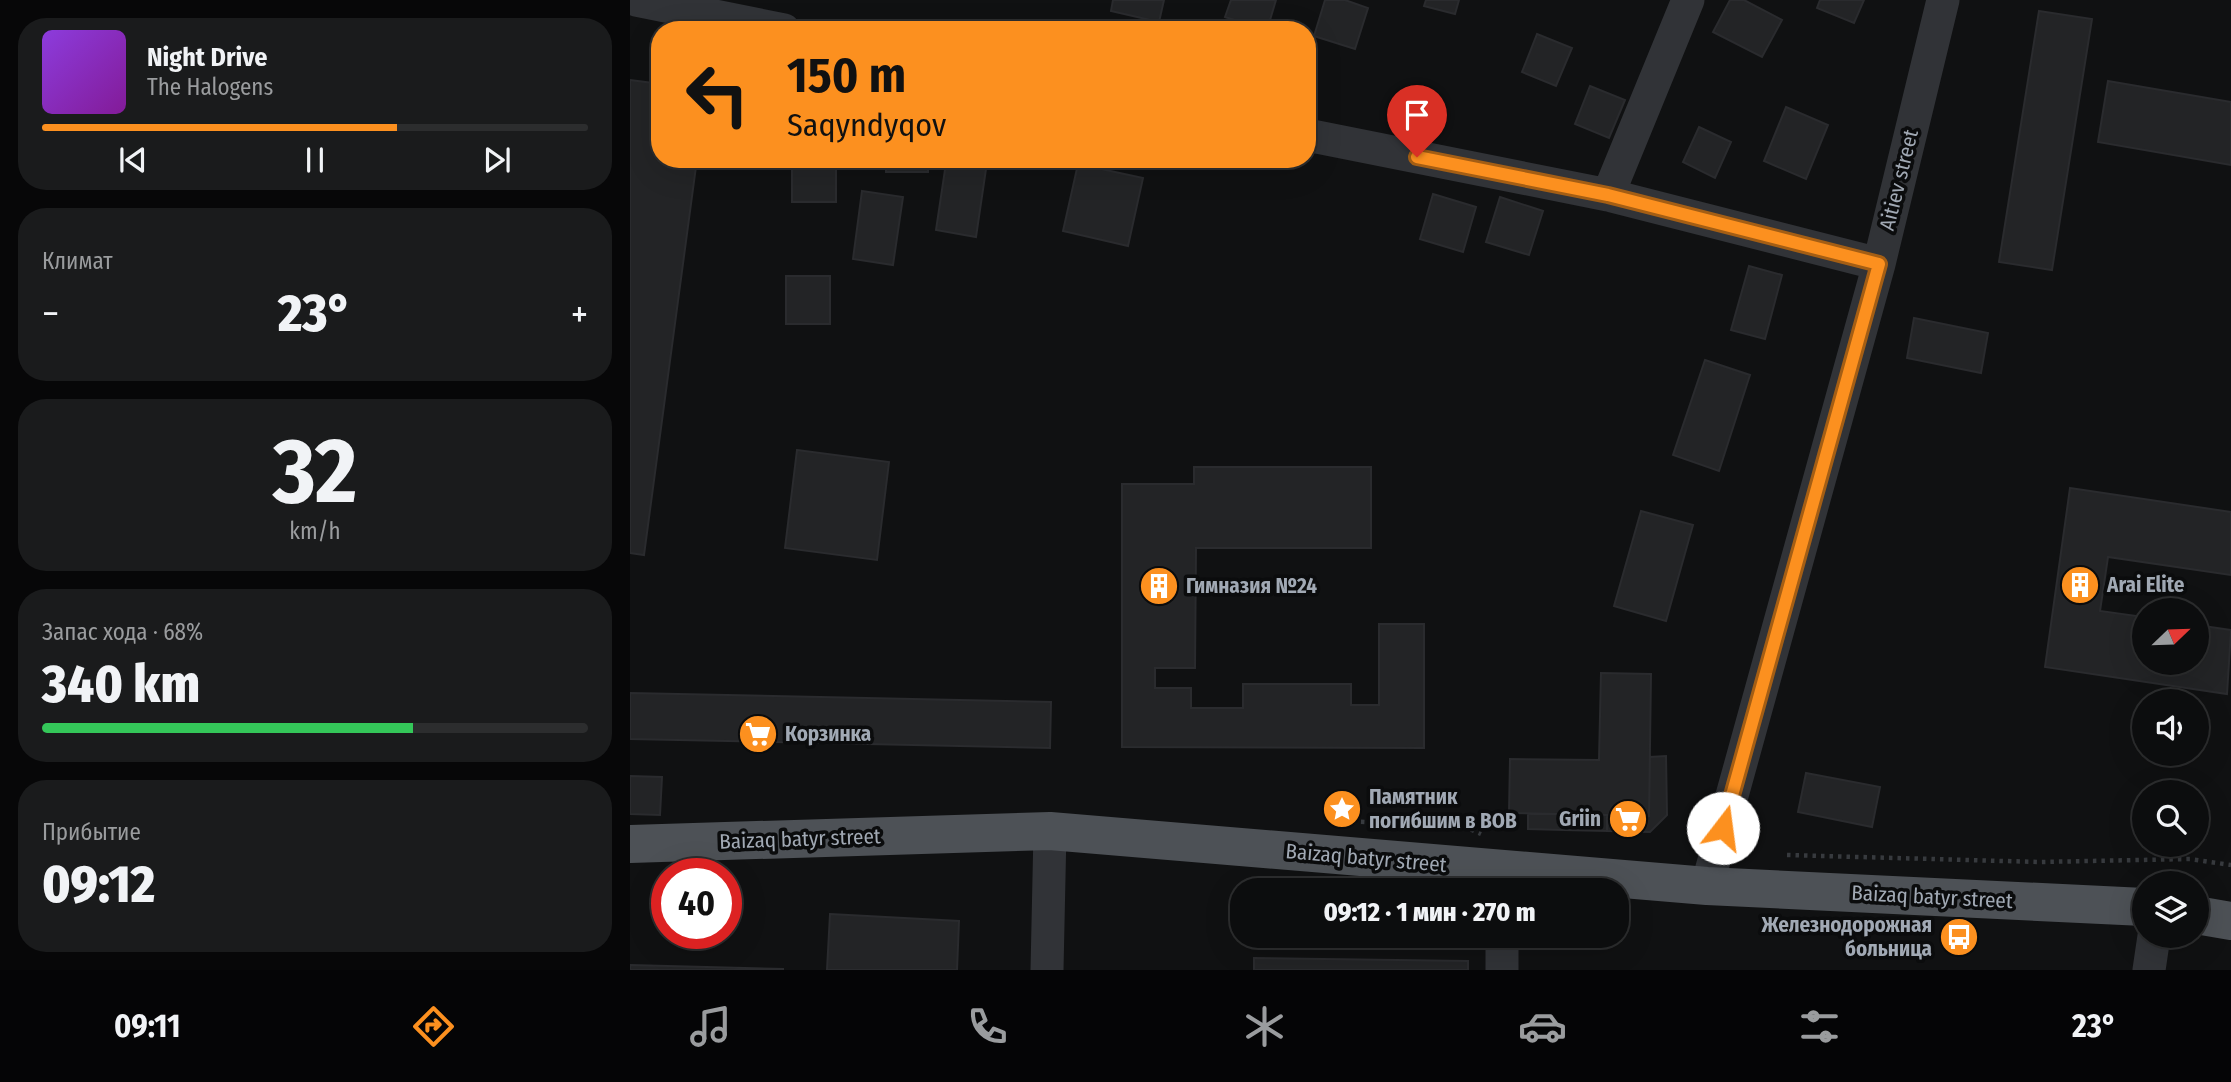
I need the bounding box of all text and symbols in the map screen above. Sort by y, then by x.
text: Night Drive [147,42,267,73]
text: 150 m [787,46,906,105]
icon: left [672,49,763,140]
text: The Halogens [147,73,273,101]
pin [1387,85,1447,157]
icon: arrive [1398,96,1436,134]
text: Saqyndyqov [787,106,946,144]
street label: Aitiev street [1874,127,1924,233]
icon: previous [114,141,152,179]
icon: pause [296,141,334,179]
icon: next [478,141,516,179]
text: Климат [42,247,113,275]
text: 23° [278,282,352,345]
text: − [42,291,59,337]
text: + [571,291,588,337]
text: 32 [273,417,357,526]
text: km/h [289,517,341,545]
building icon: Arai Elite [2059,564,2101,606]
building icon: Гимназия №24 [1138,565,1180,607]
place label: Arai Elite [2106,572,2185,598]
place label: Гимназия №24 [1186,573,1317,599]
north arrow [2132,598,2208,676]
map controls [2132,598,2209,948]
text: Запас хода · 68% [42,618,203,646]
text: 340 km [42,653,200,716]
button: sound [2132,689,2209,766]
supermarket icon: Корзинка [737,713,779,755]
place label: Корзинка [785,721,871,747]
button: search [2132,780,2209,857]
place label: Памятник погибшим в ВОВ [1369,784,1517,834]
place icon: Памятник погибшим в ВОВ [1321,788,1363,830]
position arrow [1686,791,1760,865]
supermarket icon: Griin [1607,798,1649,840]
place label: Griin [1559,806,1601,832]
text: Прибытие [42,818,141,846]
street label: Baizaq batyr street [719,823,881,855]
street label: Baizaq batyr street [1284,838,1448,878]
text: 09:12 [42,853,155,916]
speed limit sign: 40 [651,858,742,949]
button: layers [2132,871,2209,948]
street label: Baizaq batyr street [1851,880,2013,914]
text: 09:12 · 1 мин · 270 m [1323,897,1536,928]
place label: Железнодорожная больница [1760,912,1932,962]
bus stop icon: Железнодорожная больница [1938,916,1980,958]
icon: directions [409,1002,458,1051]
icon: music [686,1002,735,1051]
icon: phone [963,1002,1012,1051]
icon: climate [1240,1002,1289,1051]
icon: car [1518,1002,1567,1051]
icon: filters [1795,1002,1844,1051]
text: 09:11 [114,1007,181,1045]
text: 23° [2072,1007,2117,1045]

